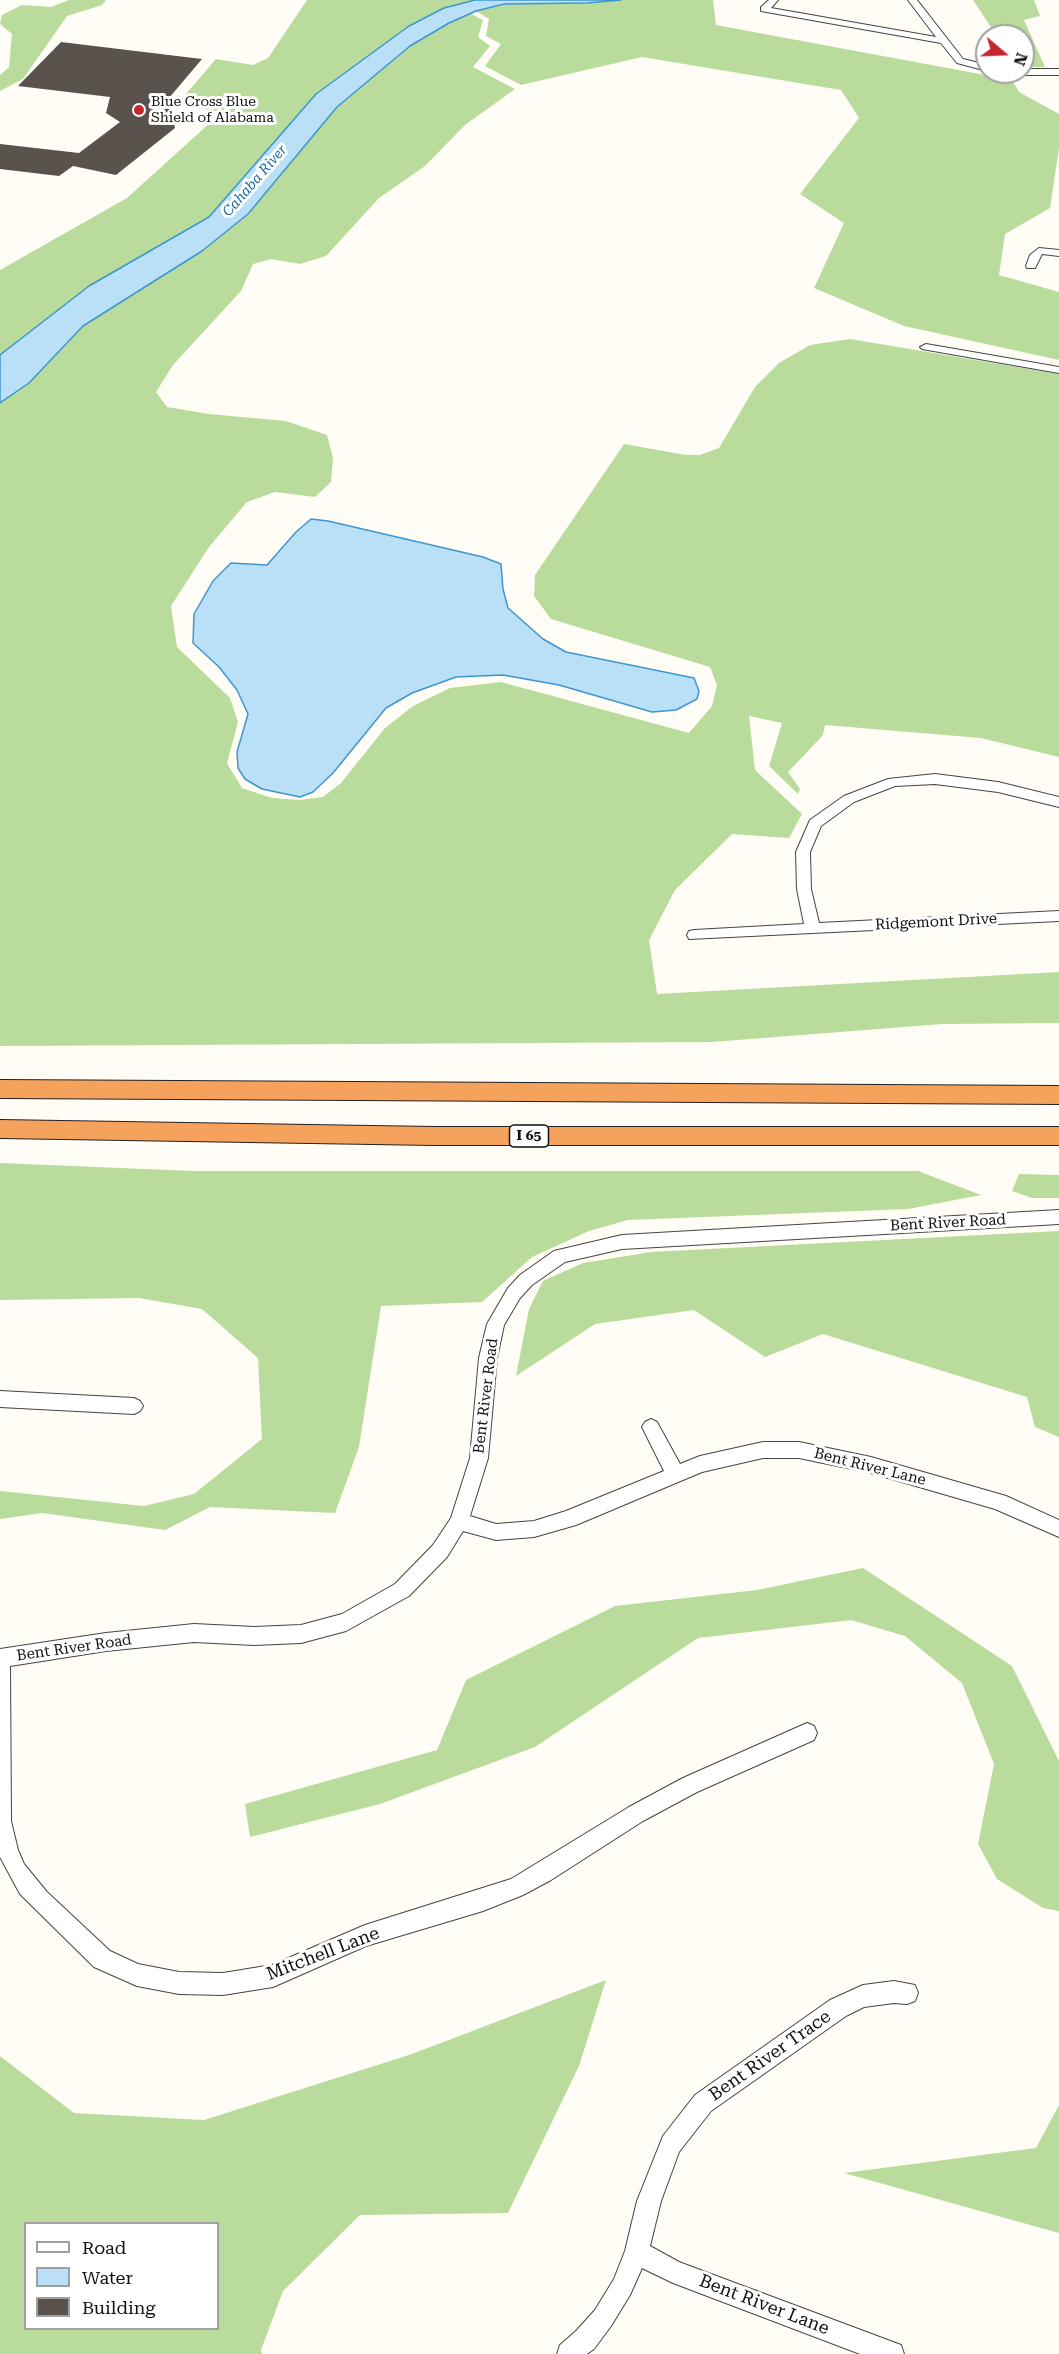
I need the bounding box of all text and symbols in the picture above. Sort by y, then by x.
north arrow [975,24,1035,84]
text: N [1010,50,1032,68]
place label: Blue Cross Blue Shield of Alabama [151,94,274,126]
marker: Blue Cross Blue Shield of Alabama [132,103,146,117]
water label: Cahaba River [219,142,291,220]
street label: Ridgemont Drive [874,910,998,934]
road number: I 65 [510,1125,548,1147]
street label: Bent River Road [890,1211,1006,1235]
street label: Bent River Road [470,1337,502,1455]
street label: Bent River Lane [812,1444,928,1490]
street label: Bent River Road [15,1631,133,1665]
street label: Mitchell Lane [264,1923,382,1985]
street label: Bent River Trace [705,2006,835,2106]
legend [24,2222,219,2330]
text: Road [82,2237,126,2258]
text: Water [82,2267,133,2288]
street label: Bent River Lane [696,2270,832,2340]
text: Building [82,2297,156,2318]

